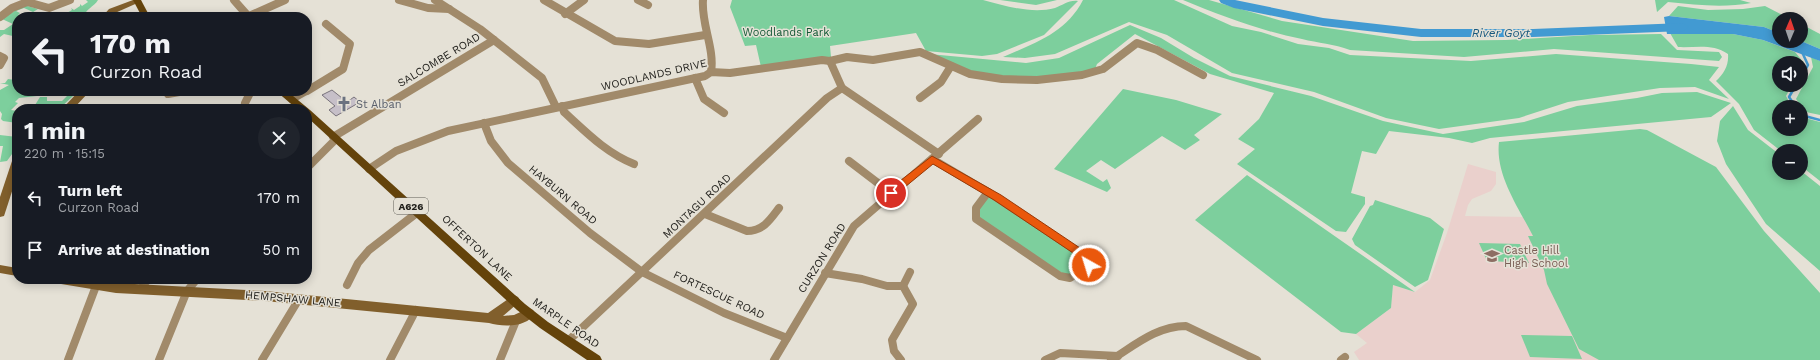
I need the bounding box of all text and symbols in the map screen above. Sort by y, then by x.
north arrow [1772,12,1808,48]
map controls [1772,12,1808,180]
park label: Woodlands Park [743,26,829,39]
water label: River Goyt [1472,26,1530,40]
text: 170 m [90,27,171,60]
icon: left [24,28,76,80]
street label: SALCOMBE ROAD [395,30,483,90]
street label: WOODLANDS DRIVE [600,56,708,94]
button: sound [1772,56,1808,92]
text: Curzon Road [90,61,202,82]
church icon: St Alban [335,95,353,113]
place label: St Alban [356,98,402,111]
button: + [1772,100,1808,136]
text: 1 min [24,117,86,145]
button: close [258,117,300,159]
button: − [1772,144,1808,180]
text: 220 m · 15:15 [24,146,105,161]
street label: HAYBURN ROAD [526,163,600,227]
street label: MONTAGU ROAD [660,171,734,241]
pin [874,176,908,210]
text: Turn left [58,182,122,200]
icon: arrive [880,182,902,204]
icon: left [24,187,46,209]
text: 170 m [257,189,300,207]
road number: A626 [394,198,428,214]
text: Curzon Road [58,200,139,215]
street label: OFFERTON LANE [439,212,515,284]
street label: CURZON ROAD [795,221,849,295]
icon: arrive [24,239,46,261]
text: Arrive at destination [58,241,210,259]
text: 50 m [263,241,300,259]
position arrow [1068,244,1110,286]
place label: Castle Hill High School [1504,244,1569,270]
school or university icon: Castle Hill High School [1483,247,1501,265]
street label: FORTESCUE ROAD [671,268,767,322]
street label: HEMPSHAW LANE [245,288,341,310]
street label: MARPLE ROAD [530,295,602,351]

